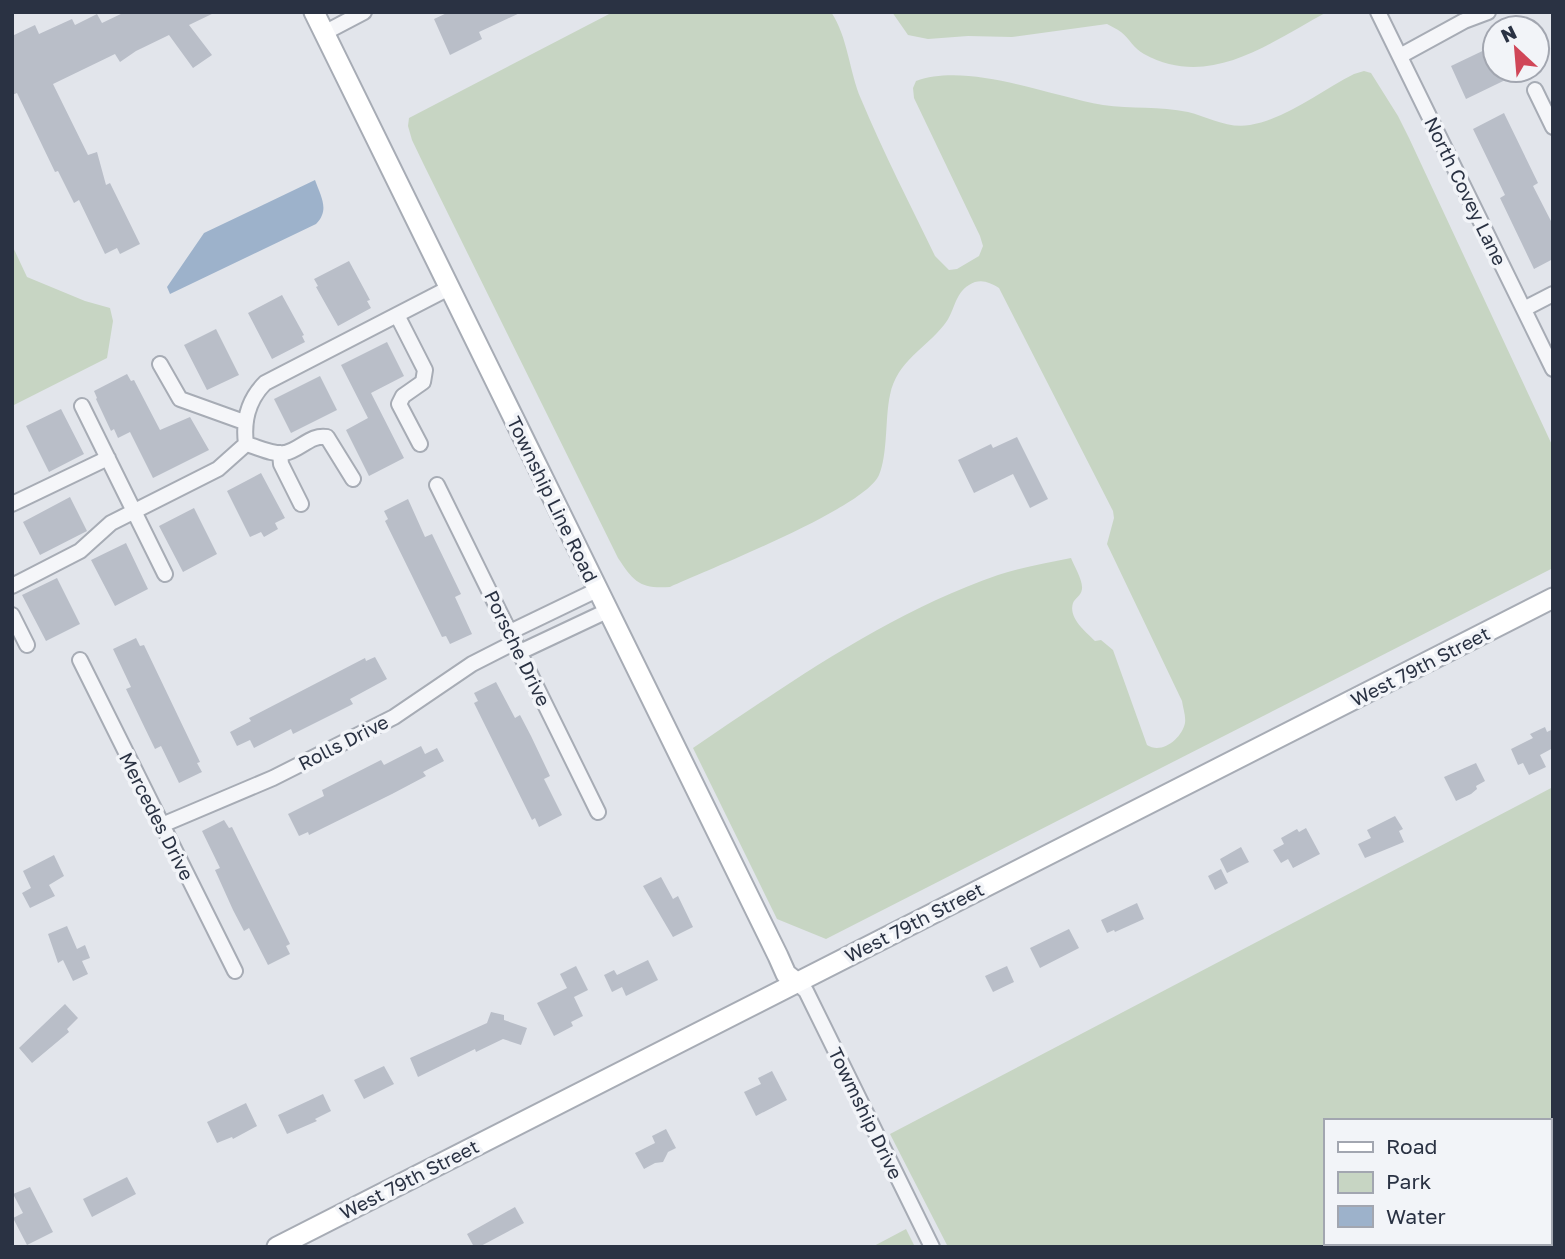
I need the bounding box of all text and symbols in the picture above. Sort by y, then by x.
north arrow [1481,14,1551,84]
text: N [1497,20,1520,47]
street label: North Covey Lane [1420,113,1512,269]
street label: Township Line Road [503,412,603,586]
street label: Porsche Drive [480,586,556,710]
street label: West 79th Street [1347,621,1493,711]
street label: Rolls Drive [294,709,392,775]
street label: Mercedes Drive [115,748,199,884]
street label: West 79th Street [841,877,987,967]
street label: Towmship Drive [824,1043,908,1183]
legend [1324,1119,1551,1245]
text: Road [1386,1133,1437,1159]
street label: West 79th Street [336,1134,482,1224]
text: Park [1386,1168,1432,1194]
text: Water [1386,1203,1446,1229]

